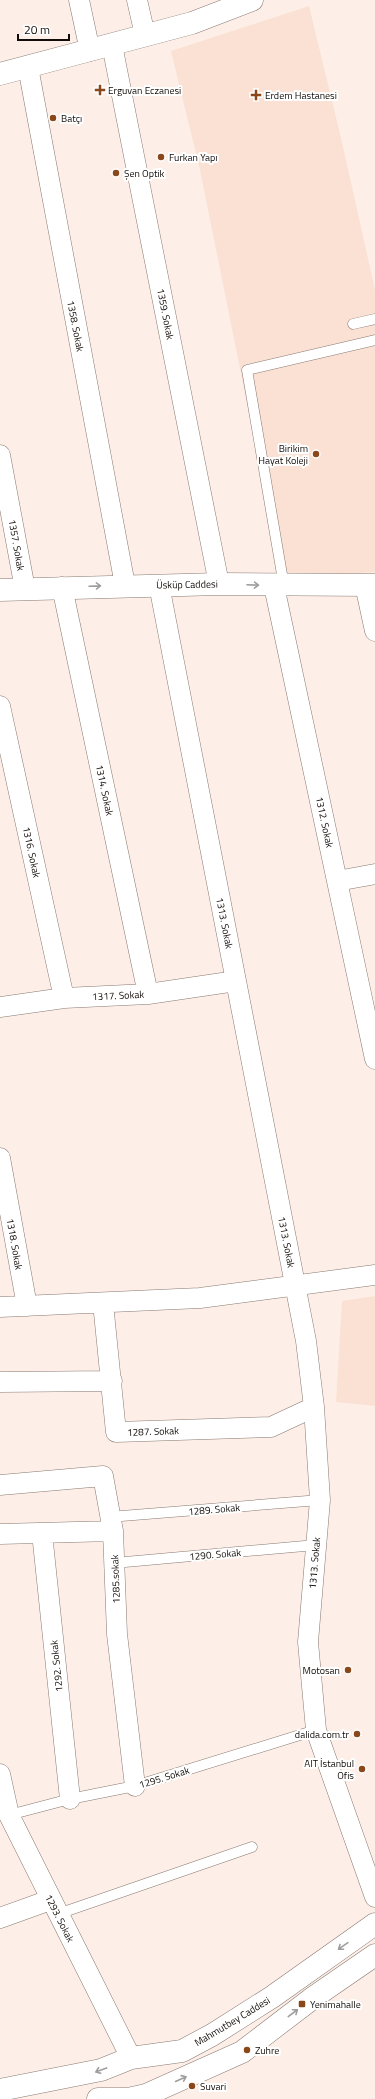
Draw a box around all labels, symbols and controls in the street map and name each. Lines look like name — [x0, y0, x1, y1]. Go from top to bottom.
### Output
scale bar — [18, 16, 69, 42]
text: 20 m — [24, 20, 50, 39]
place label: Erguvan Eczanesi — [108, 83, 181, 98]
marker: Erguvan Eczanesi — [95, 85, 105, 95]
place label: Erdem Hastanesi — [265, 88, 337, 103]
marker: Erdem Hastanesi — [250, 89, 262, 101]
place label: Batçı — [61, 111, 82, 126]
marker: Batçı — [48, 113, 58, 123]
place label: Furkan Yapı — [169, 150, 217, 165]
marker: Furkan Yapı — [156, 152, 166, 162]
place label: Şen Optik — [124, 166, 165, 181]
marker: Şen Optik — [111, 168, 121, 178]
street label: 1359. Sokak — [153, 287, 178, 341]
street label: 1358. Sokak — [63, 299, 88, 353]
place label: Birikim Hayat Koleji — [258, 441, 308, 468]
marker: Birikim Hayat Koleji — [311, 449, 321, 459]
street label: 1357. Sokak — [5, 518, 28, 572]
street label: Üsküp Caddesi — [156, 576, 218, 593]
one-way arrow — [246, 581, 259, 589]
one-way arrow — [88, 582, 101, 590]
street label: 1314. Sokak — [92, 763, 117, 817]
street label: 1312. Sokak — [312, 795, 337, 849]
street label: 1316. Sokak — [19, 825, 44, 879]
street label: 1313. Sokak — [212, 896, 237, 950]
street label: 1317. Sokak — [92, 987, 145, 1004]
street label: 1313. Sokak — [274, 1215, 299, 1269]
street label: 1318. Sokak — [3, 1217, 26, 1271]
street label: 1287. Sokak — [127, 1423, 179, 1440]
street label: 1289. Sokak — [187, 1500, 241, 1519]
street label: 1313. Sokak — [305, 1536, 324, 1590]
street label: 1290. Sokak — [188, 1545, 242, 1564]
street label: 1285.sokak — [107, 1554, 124, 1604]
street label: 1292. Sokak — [46, 1639, 67, 1693]
place label: Motosan — [303, 1663, 340, 1678]
marker: Motosan — [343, 1665, 353, 1675]
place label: dalida.com.tr — [295, 1727, 350, 1742]
marker: dalida.com.tr — [352, 1729, 362, 1739]
place label: AIT İstanbul Ofis — [304, 1756, 354, 1783]
street label: 1295. Sokak — [137, 1763, 191, 1792]
marker: AIT İstanbul Ofis — [357, 1764, 367, 1774]
street label: 1293. Sokak — [41, 1892, 78, 1945]
one-way arrow — [338, 1942, 349, 1950]
street label: Mahmutbey Caddesi — [191, 1993, 273, 2050]
place label: Yenimahalle — [310, 1997, 361, 2012]
marker: Yenimahalle — [297, 1999, 307, 2009]
one-way arrow — [287, 2009, 298, 2018]
place label: Zuhre — [255, 2043, 279, 2058]
marker: Zuhre — [242, 2045, 252, 2055]
one-way arrow — [95, 2066, 107, 2074]
one-way arrow — [175, 2075, 187, 2082]
place label: Suvari — [200, 2079, 226, 2094]
marker: Suvari — [187, 2081, 197, 2091]

